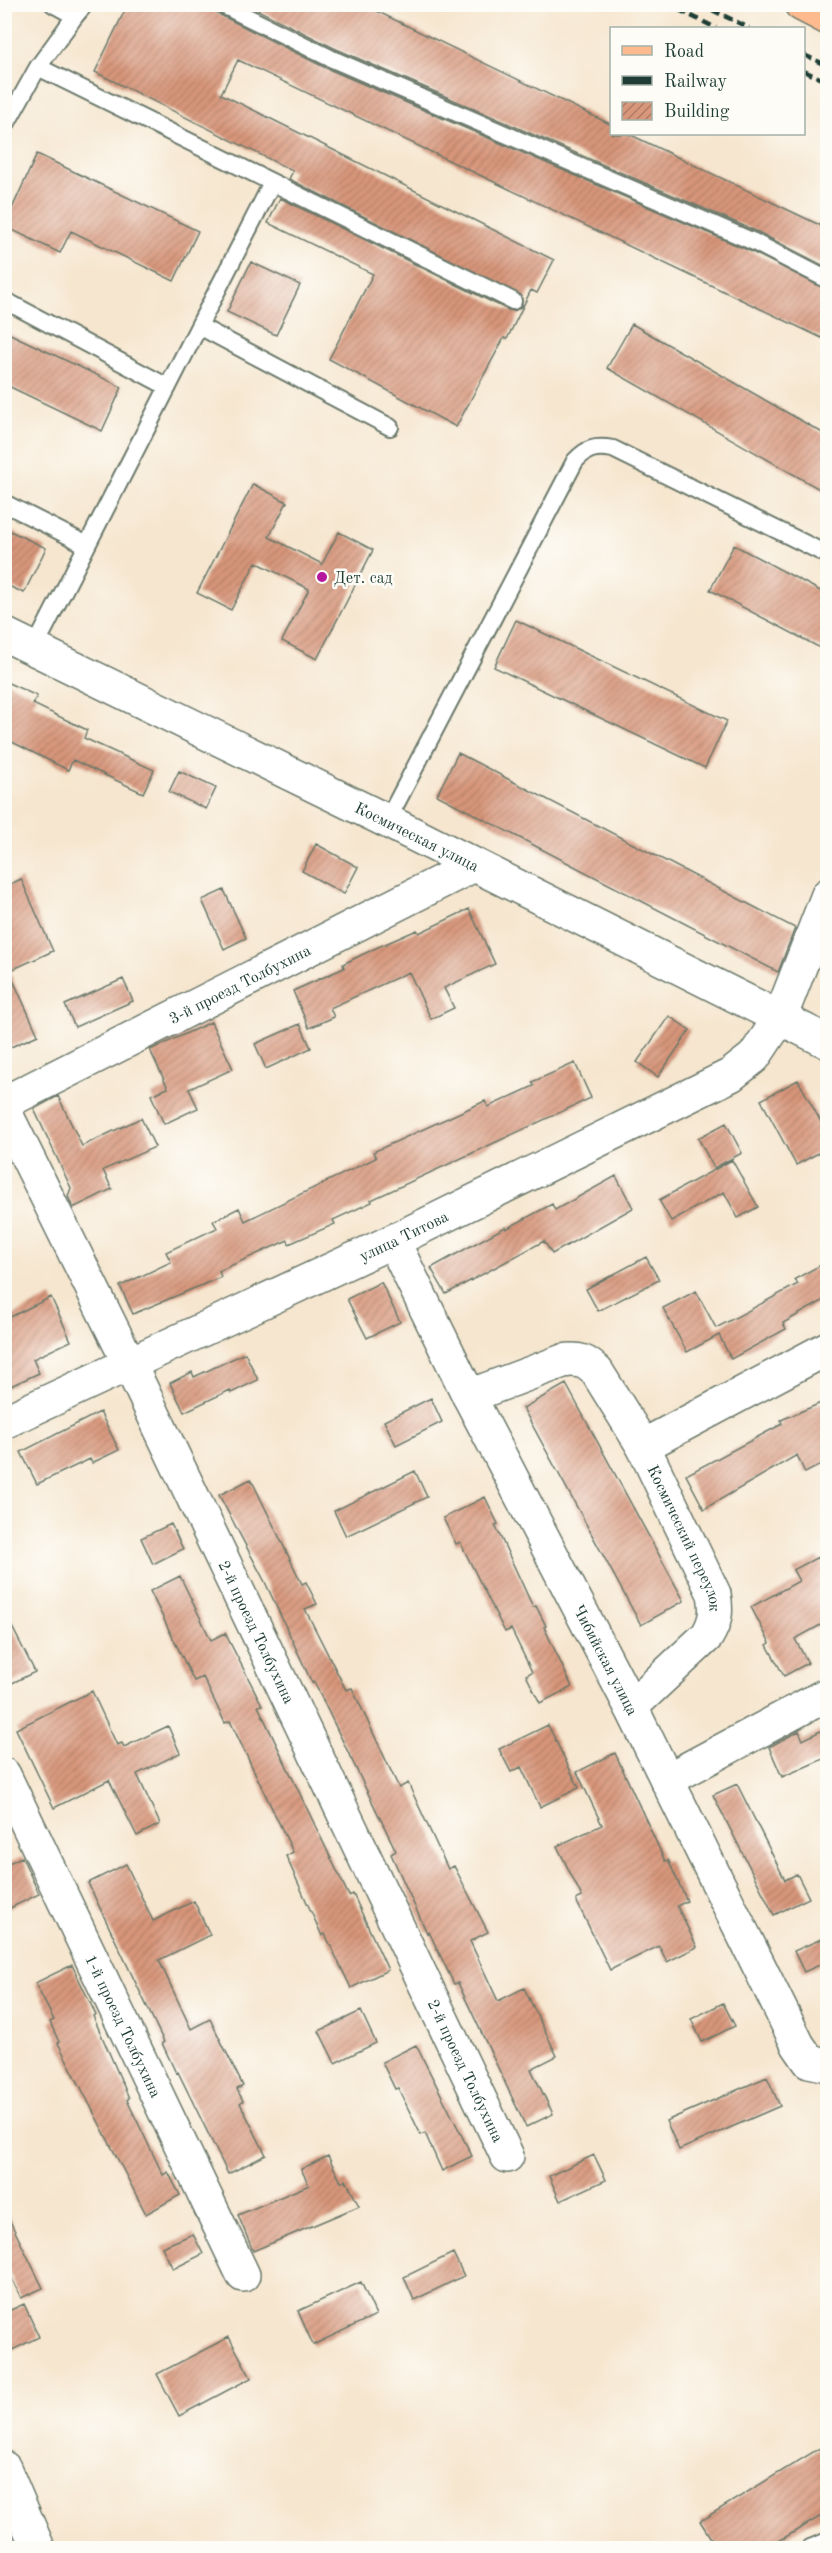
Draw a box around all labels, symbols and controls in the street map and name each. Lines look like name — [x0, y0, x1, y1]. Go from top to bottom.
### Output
legend — [610, 27, 805, 135]
text: Road — [664, 43, 704, 61]
text: Railway — [664, 73, 727, 91]
text: Building — [664, 103, 730, 121]
marker: Дет. сад — [315, 570, 329, 584]
place label: Дет. сад — [334, 571, 393, 587]
street label: Космическая улица — [352, 800, 481, 876]
street label: 3-й проезд Толбухина — [167, 943, 314, 1028]
street label: улица Титова — [358, 1209, 452, 1265]
street label: Космический переулок — [643, 1463, 722, 1612]
street label: 2-й проезд Толбухина — [214, 1559, 296, 1707]
street label: Чибийская улица — [569, 1603, 640, 1719]
street label: 1-й проезд Толбухина — [81, 1953, 163, 2101]
street label: 2-й проезд Толбухина — [424, 1997, 505, 2146]

